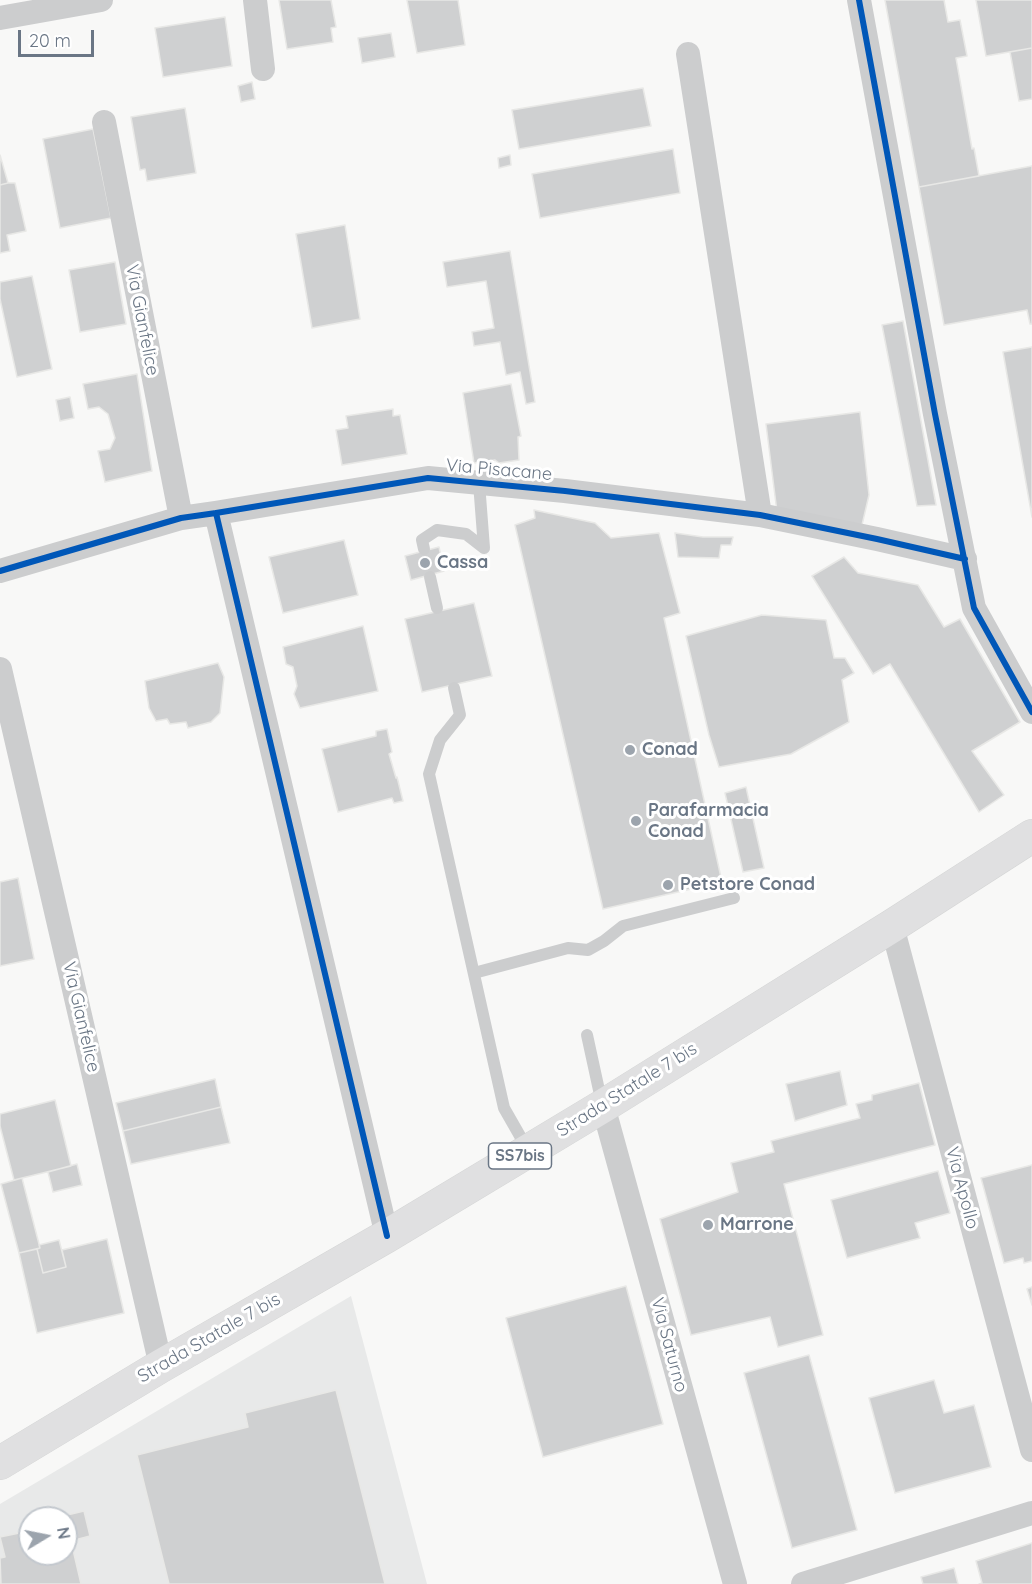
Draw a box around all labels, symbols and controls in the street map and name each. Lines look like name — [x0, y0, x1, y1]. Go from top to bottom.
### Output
scale bar — [21, 18, 98, 56]
text: 20 m — [29, 29, 71, 52]
street label: Via Gianfelice — [121, 263, 163, 377]
street label: Via Pisacane — [445, 455, 553, 485]
place label: Cassa — [437, 552, 488, 574]
marker: Cassa — [418, 556, 432, 570]
place label: Conad — [642, 739, 698, 761]
marker: Conad — [623, 743, 637, 757]
place label: Parafarmacia Conad — [648, 800, 769, 842]
marker: Parafarmacia Conad — [629, 814, 643, 828]
place label: Petstore Conad — [680, 874, 815, 896]
marker: Petstore Conad — [661, 878, 675, 892]
street label: Via Gianfelice — [58, 960, 104, 1074]
street label: Strada Statale 7 bis — [553, 1038, 701, 1142]
road number: SS7bis — [488, 1143, 552, 1169]
street label: Via Apollo — [941, 1145, 983, 1231]
place label: Marrone — [720, 1214, 794, 1236]
marker: Marrone — [701, 1218, 715, 1232]
street label: Strada Statale 7 bis — [134, 1288, 284, 1388]
street label: Via Saturno — [646, 1295, 692, 1395]
north arrow — [18, 1506, 78, 1566]
text: N — [53, 1526, 75, 1541]

